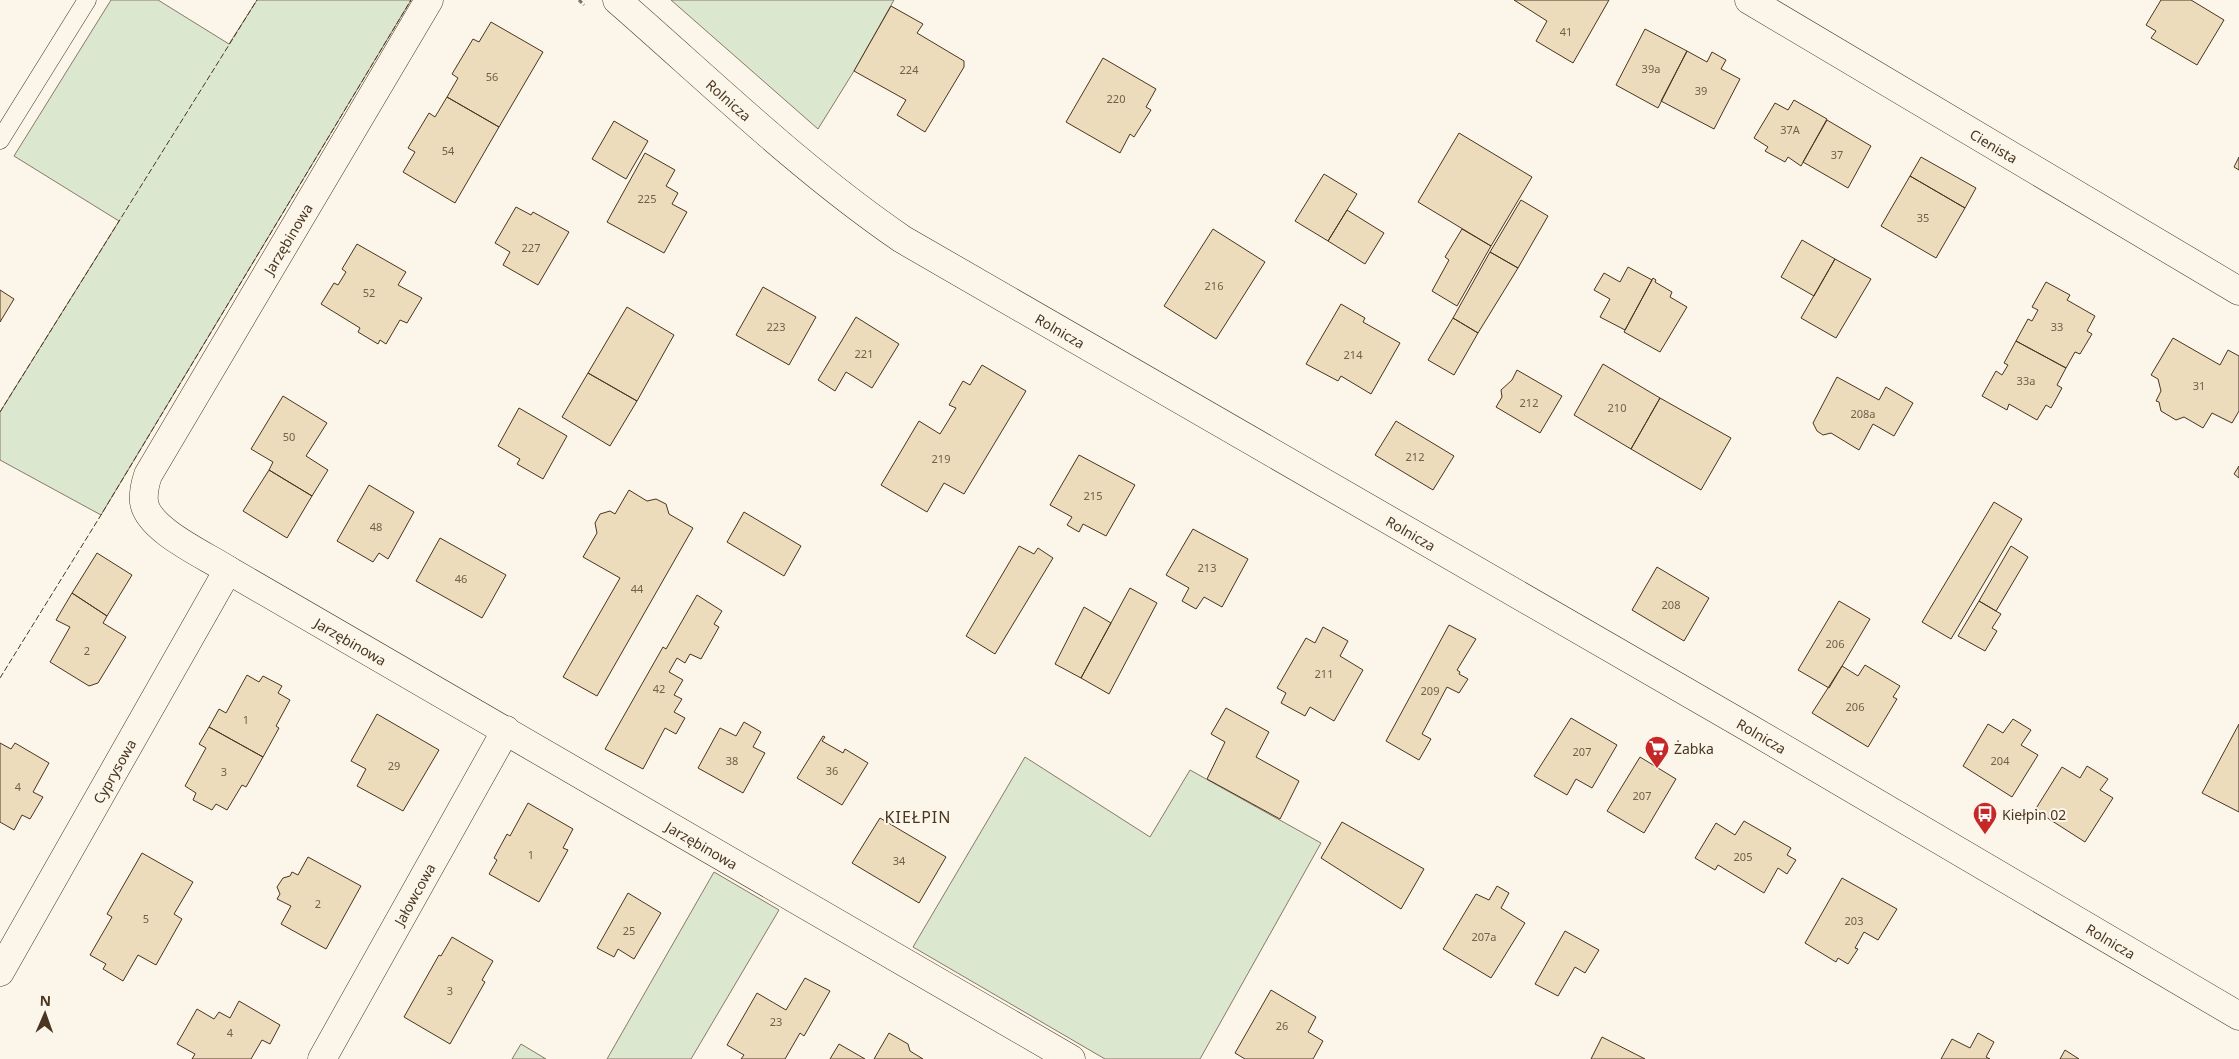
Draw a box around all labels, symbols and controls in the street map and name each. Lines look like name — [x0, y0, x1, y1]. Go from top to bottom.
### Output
house number: 41 — [1560, 24, 1572, 39]
house number: 39a — [1642, 61, 1660, 76]
house number: 224 — [900, 62, 919, 77]
house number: 56 — [486, 69, 498, 84]
street label: Rolnicza — [702, 75, 756, 125]
house number: 39 — [1695, 83, 1707, 98]
house number: 220 — [1107, 91, 1125, 106]
house number: 37A — [1780, 122, 1801, 137]
street label: Cienista — [1967, 124, 2021, 167]
house number: 54 — [442, 143, 455, 158]
house number: 37 — [1831, 147, 1843, 162]
house number: 225 — [638, 191, 656, 206]
street label: Jarzębinowa — [258, 200, 317, 280]
house number: 35 — [1917, 210, 1929, 225]
house number: 227 — [522, 240, 540, 255]
house number: 216 — [1205, 278, 1223, 293]
house number: 52 — [363, 285, 375, 300]
street label: Rolnicza — [1032, 309, 1089, 352]
house number: 223 — [767, 319, 785, 334]
house number: 33 — [2051, 319, 2063, 334]
house number: 221 — [855, 346, 873, 361]
house number: 214 — [1344, 347, 1363, 362]
house number: 33a — [2017, 373, 2035, 388]
house number: 31 — [2193, 378, 2205, 393]
house number: 212 — [1520, 395, 1538, 410]
house number: 210 — [1608, 400, 1626, 415]
house number: 208a — [1850, 406, 1876, 421]
house number: 50 — [283, 429, 295, 444]
house number: 212 — [1406, 449, 1424, 464]
house number: 219 — [932, 451, 950, 466]
house number: 215 — [1084, 488, 1102, 503]
street label: Rolnicza — [1383, 511, 1439, 555]
house number: 48 — [370, 519, 382, 534]
house number: 213 — [1198, 560, 1216, 575]
house number: 46 — [455, 571, 467, 586]
house number: 44 — [631, 581, 644, 596]
house number: 208 — [1662, 597, 1680, 612]
street label: Jarzębinowa — [310, 612, 390, 669]
house number: 206 — [1826, 636, 1844, 651]
house number: 2 — [84, 643, 90, 658]
house number: 211 — [1315, 666, 1333, 681]
house number: 42 — [653, 681, 665, 696]
house number: 209 — [1421, 683, 1439, 698]
house number: 206 — [1846, 699, 1864, 714]
house number: 1 — [243, 712, 249, 727]
street label: Rolnicza — [1734, 714, 1790, 757]
street label: Cyprysowa — [88, 735, 140, 807]
supermarket icon: Żabka — [1644, 735, 1670, 769]
place label: Żabka — [1674, 739, 1714, 758]
house number: 207 — [1573, 744, 1591, 759]
house number: 38 — [726, 753, 738, 768]
house number: 204 — [1991, 753, 2010, 768]
house number: 29 — [388, 758, 400, 773]
house number: 36 — [826, 763, 838, 778]
house number: 3 — [221, 764, 227, 779]
house number: 4 — [15, 779, 22, 794]
house number: 207 — [1633, 788, 1651, 803]
bus stop icon: Kiełpin 02 — [1972, 801, 1998, 835]
place label: Kiełpin 02 — [2002, 805, 2066, 824]
district label: KIEŁPIN — [885, 806, 951, 828]
street label: Jarzębinowa — [661, 816, 741, 873]
house number: 1 — [528, 847, 534, 862]
house number: 205 — [1734, 849, 1752, 864]
house number: 34 — [893, 853, 906, 868]
street label: Jałowcowa — [388, 860, 439, 930]
house number: 2 — [315, 896, 321, 911]
house number: 5 — [143, 911, 149, 926]
house number: 203 — [1845, 913, 1863, 928]
street label: Rolnicza — [2083, 919, 2139, 963]
house number: 25 — [623, 923, 635, 938]
house number: 207a — [1471, 929, 1497, 944]
house number: 3 — [447, 983, 453, 998]
north arrow — [20, 989, 70, 1039]
text: N — [39, 991, 51, 1010]
house number: 23 — [770, 1014, 782, 1029]
house number: 26 — [1276, 1018, 1288, 1033]
house number: 4 — [227, 1025, 234, 1040]

